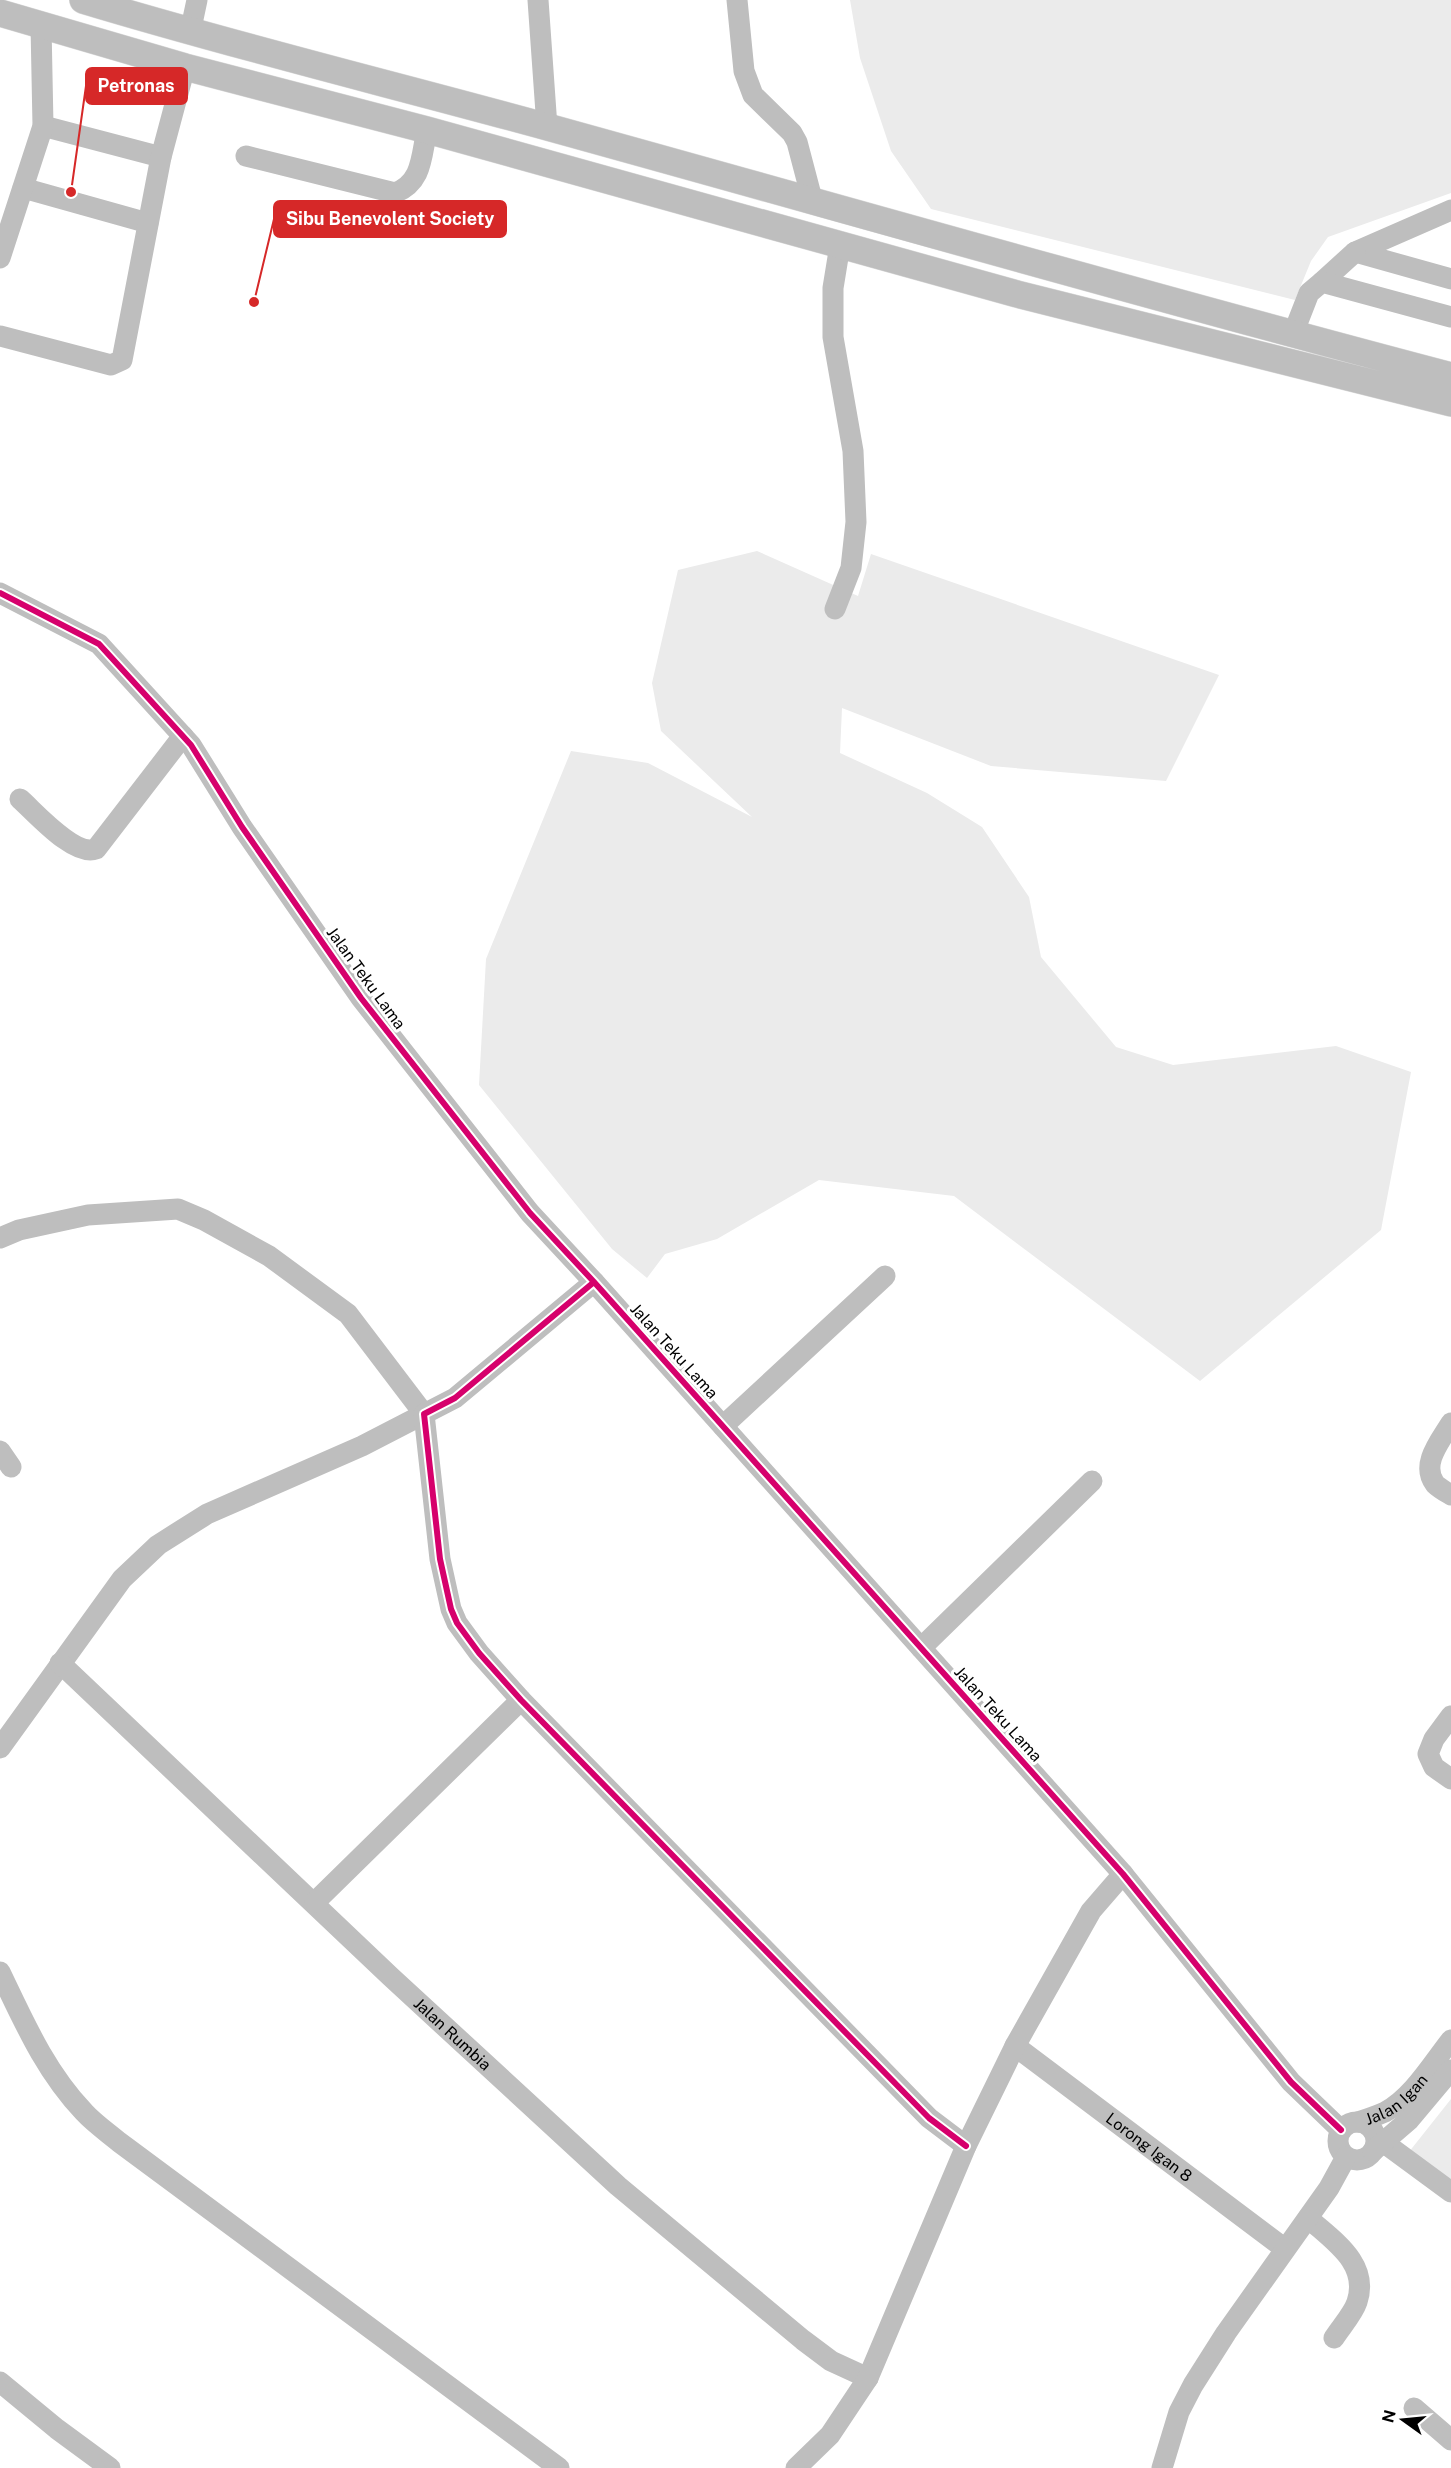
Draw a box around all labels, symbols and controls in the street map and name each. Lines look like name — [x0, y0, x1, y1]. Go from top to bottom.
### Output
callout: Petronas — [86, 68, 187, 104]
text: Petronas — [98, 75, 174, 96]
callout: Sibu Benevolent Society — [274, 201, 506, 237]
text: Sibu Benevolent Society — [286, 208, 494, 229]
street label: Jalan Teku Lama — [323, 923, 409, 1033]
street label: Jalan Teku Lama — [626, 1299, 722, 1403]
street label: Jalan Teku Lama — [950, 1662, 1046, 1766]
street label: Jalan Rumbia — [410, 1993, 495, 2074]
street label: Jalan Igan — [1362, 2070, 1431, 2128]
street label: Lorong Igan 8 — [1102, 2108, 1196, 2185]
north arrow — [1373, 2390, 1433, 2450]
text: N — [1378, 2408, 1400, 2425]

